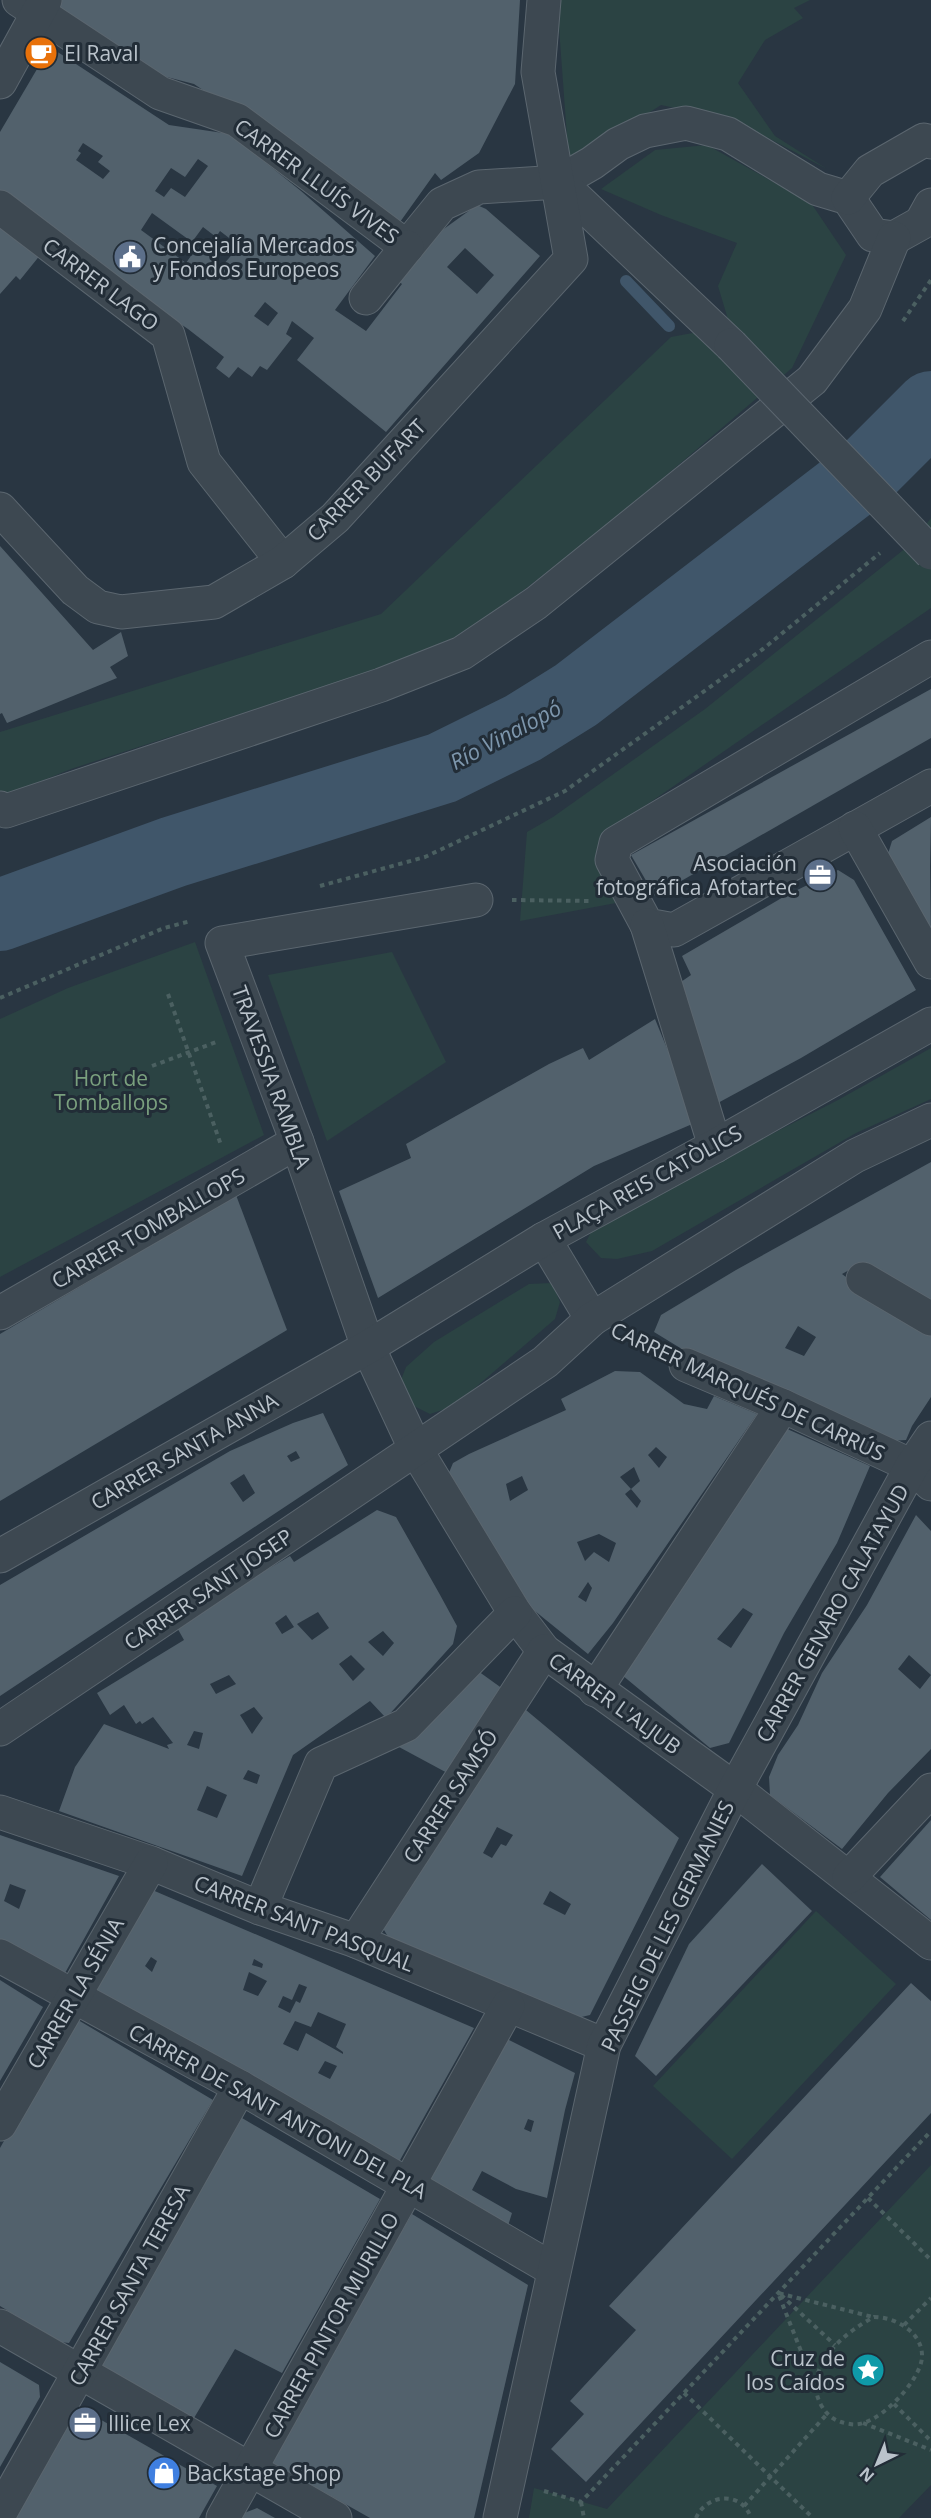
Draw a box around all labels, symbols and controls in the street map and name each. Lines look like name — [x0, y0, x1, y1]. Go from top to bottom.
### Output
cafe icon: El Raval — [23, 35, 59, 71]
place label: El Raval — [64, 39, 139, 67]
street label: CARRER LLUÍS VIVES — [229, 112, 405, 250]
street label: CARRER LAGO — [37, 231, 165, 337]
place label: Concejalía Mercados y Fondos Europeos — [153, 231, 355, 283]
public building icon: Concejalía Mercados y Fondos Europeos — [112, 239, 148, 275]
street label: CARRER BUFART — [300, 412, 432, 547]
water label: Río Vinalopó — [444, 692, 566, 776]
place label: Asociación fotográfica Afotartec — [596, 849, 797, 901]
office icon: Asociación fotográfica Afotartec — [802, 857, 838, 893]
street label: TRAVESSIA RAMBLA — [226, 982, 318, 1173]
park label: Hort de Tomballops — [54, 1064, 168, 1116]
street label: PLAÇA REIS CATÒLICS — [547, 1118, 747, 1246]
street label: CARRER TOMBALLOPS — [46, 1161, 250, 1295]
street label: CARRER MARQUÉS DE CARRÚS — [606, 1315, 890, 1467]
street label: CARRER SANTA ANNA — [85, 1386, 283, 1516]
street label: CARRER GENARO CALATAYUD — [749, 1479, 915, 1747]
street label: CARRER SANT JOSEP — [118, 1522, 298, 1656]
street label: CARRER L'ALJUB — [543, 1646, 687, 1760]
street label: CARRER SAMSÓ — [396, 1724, 504, 1868]
street label: PASSEIG DE LES GERMANIES — [594, 1796, 740, 2056]
street label: CARRER SANT PASQUAL — [190, 1868, 418, 1978]
street label: CARRER LA SÉNIA — [20, 1912, 130, 2074]
street label: CARRER DE SANT ANTONI DEL PLA — [124, 2017, 433, 2205]
street label: CARRER SANTA TERESA — [62, 2179, 196, 2391]
street label: CARRER PINTOR MURILLO — [257, 2207, 405, 2443]
place label: Cruz de los Caídos — [746, 2344, 845, 2396]
place icon: Cruz de los Caídos — [850, 2352, 886, 2388]
office icon: Illice Lex — [67, 2405, 103, 2441]
place label: Illice Lex — [108, 2409, 191, 2437]
north arrow — [847, 2434, 907, 2494]
shop icon: Backstage Shop — [146, 2455, 182, 2491]
place label: Backstage Shop — [187, 2459, 341, 2487]
text: N — [855, 2462, 879, 2487]

